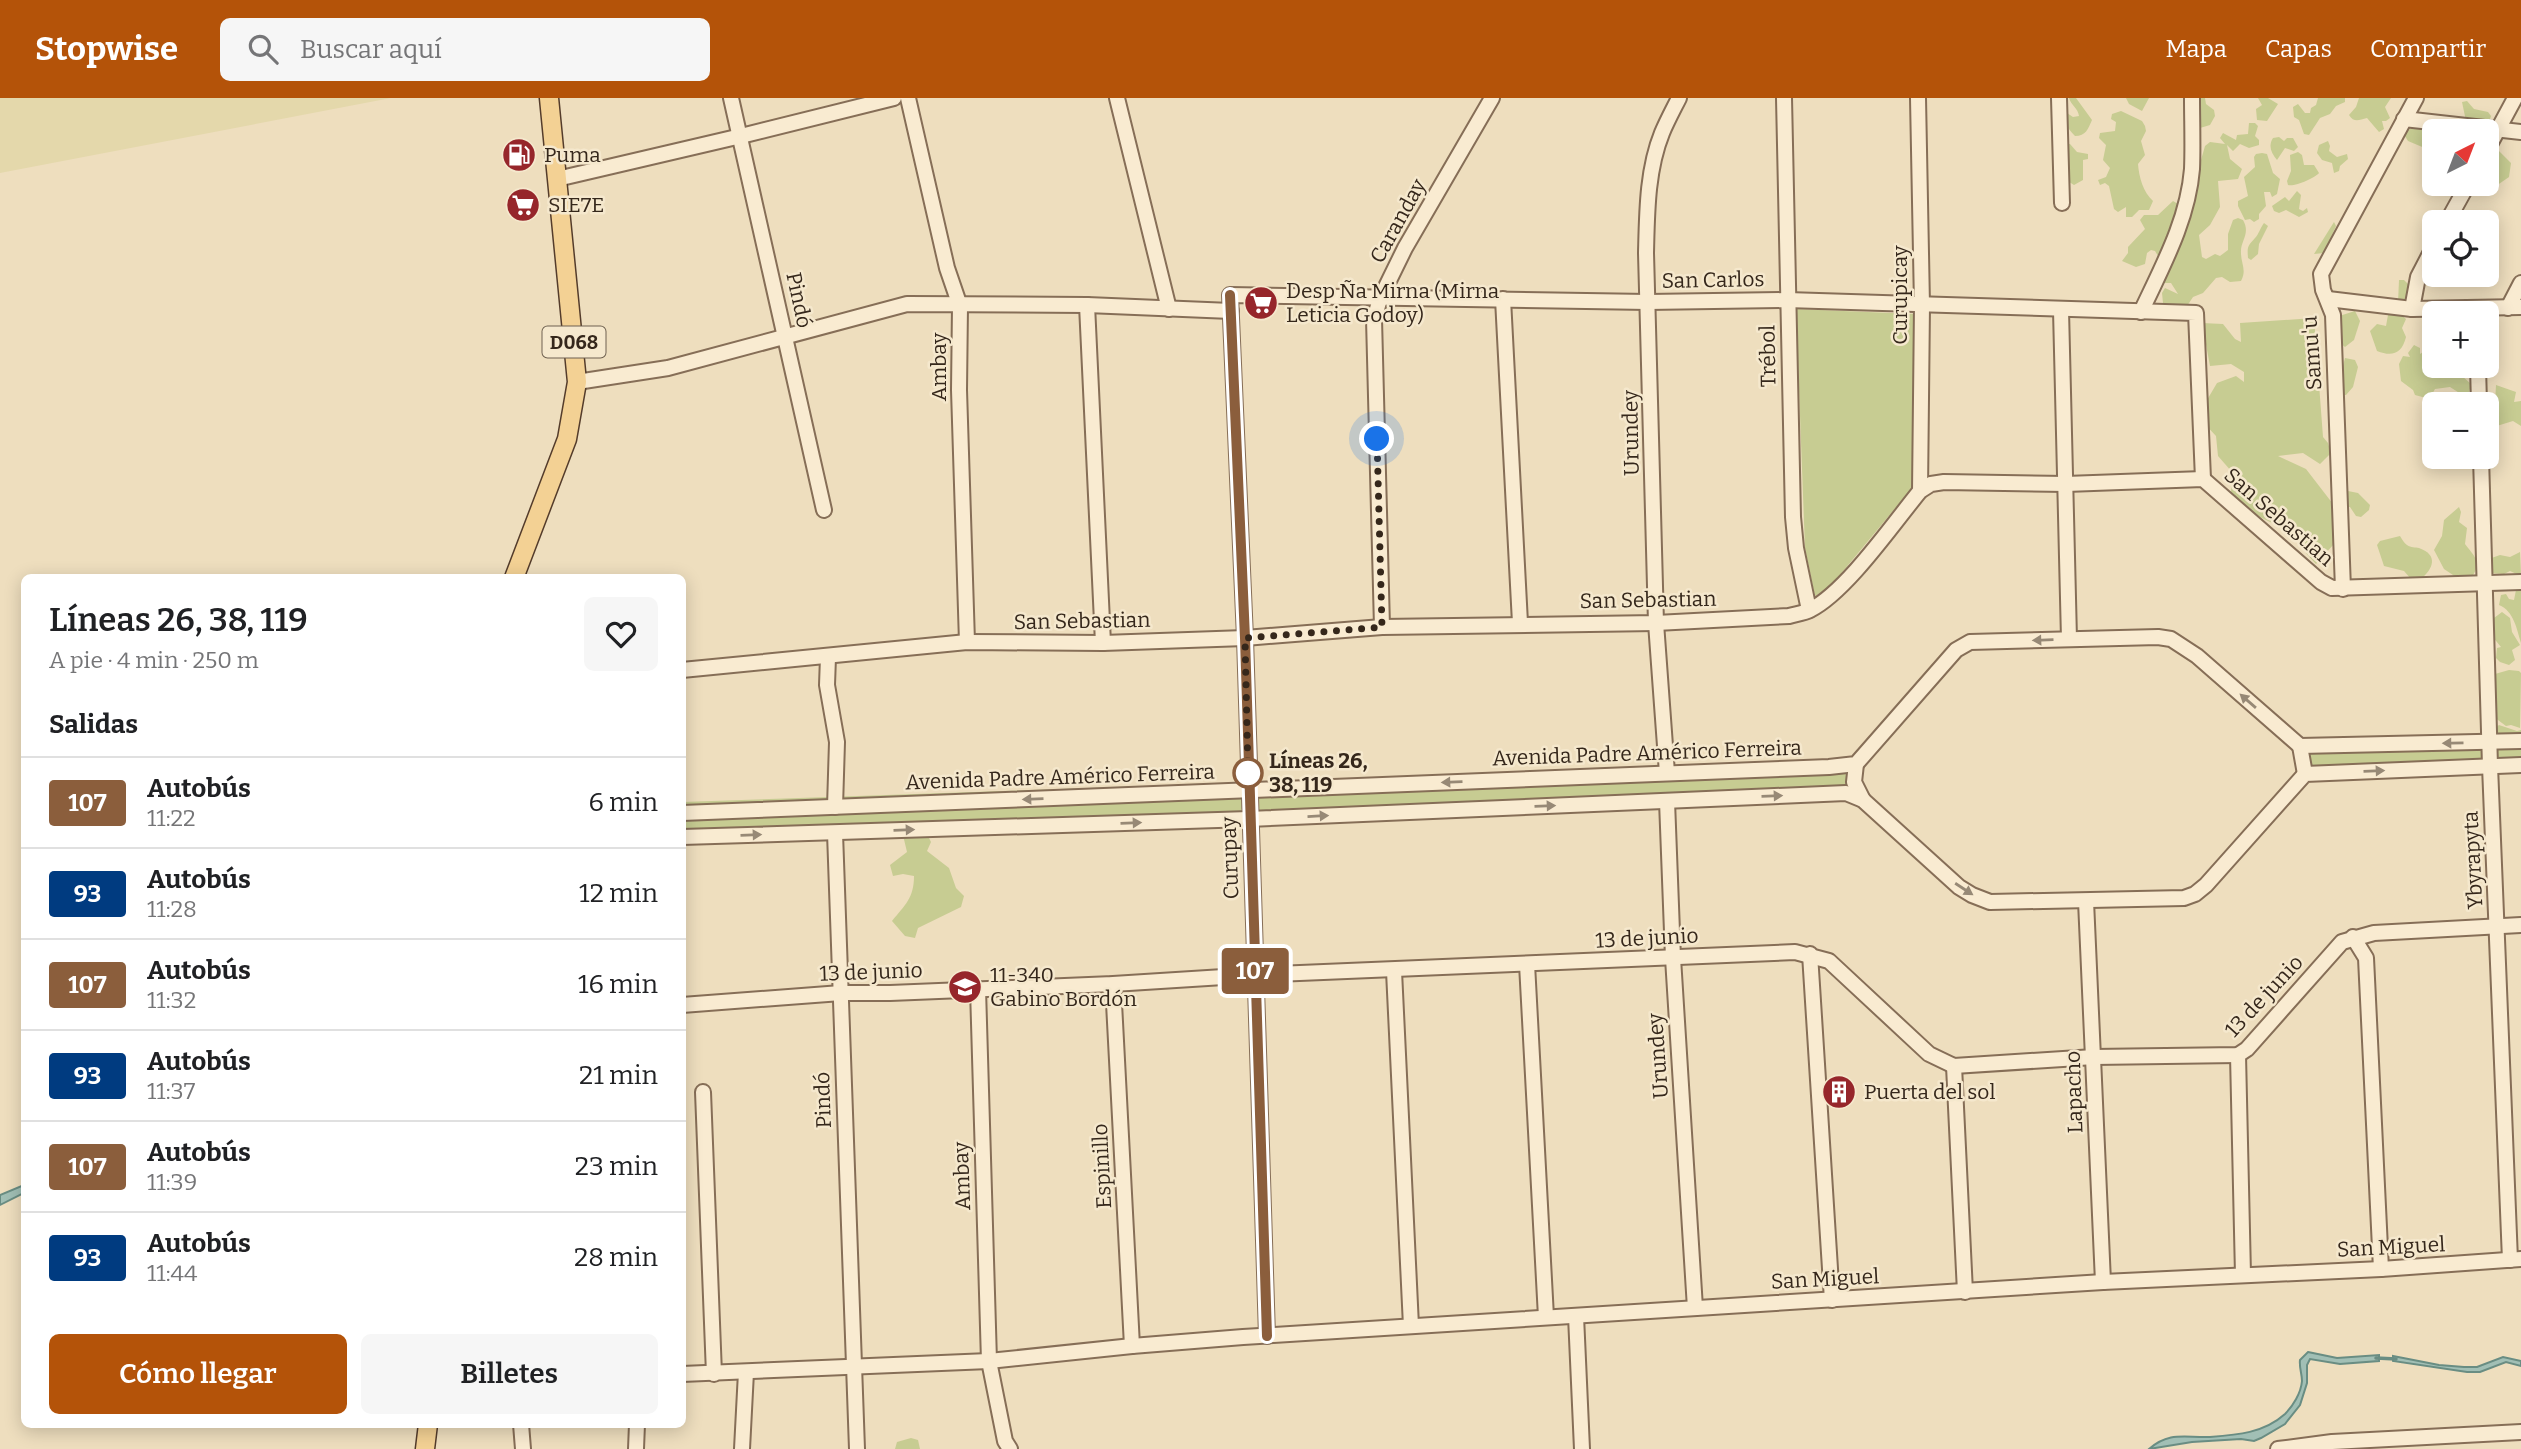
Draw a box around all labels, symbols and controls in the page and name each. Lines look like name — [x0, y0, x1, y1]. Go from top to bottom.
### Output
search box — [220, 18, 710, 81]
text: Stopwise — [35, 29, 178, 69]
icon: search — [244, 30, 282, 68]
text: Buscar aquí — [300, 34, 442, 65]
text: Mapa — [2165, 35, 2227, 63]
text: Capas — [2265, 35, 2332, 63]
text: Compartir — [2370, 35, 2486, 63]
north arrow — [2422, 119, 2499, 196]
map controls — [2422, 119, 2499, 469]
fuel station icon: Puma — [500, 136, 538, 174]
place label: Puma — [544, 142, 601, 168]
street label: Caranday — [1364, 174, 1432, 268]
supermarket icon: SIE7E — [504, 186, 542, 224]
place label: SIE7E — [548, 192, 604, 218]
button: locate — [2422, 210, 2499, 287]
street label: Curupicay — [1887, 244, 1913, 345]
street label: San Carlos — [1661, 266, 1765, 294]
street label: Pindó — [780, 270, 818, 330]
place label: Desp Ña Mirna (Mirna Leticia Godoy) — [1286, 278, 1500, 328]
supermarket icon: Desp Ña Mirna (Mirna Leticia Godoy) — [1242, 284, 1280, 322]
button: + — [2422, 301, 2499, 378]
street label: Samu'u — [2296, 315, 2328, 391]
street label: Trébol — [1754, 325, 1782, 387]
road number: D068 — [542, 326, 606, 358]
street label: Ambay — [926, 332, 952, 401]
street label: Urundey — [1617, 389, 1645, 476]
button: − — [2422, 392, 2499, 469]
your location — [1359, 421, 1394, 456]
street label: San Sebastian — [2219, 462, 2339, 572]
street label: San Sebastian — [1579, 586, 1717, 614]
button: heart — [584, 597, 658, 671]
text: Líneas 26, 38, 119 — [49, 600, 308, 640]
street label: San Sebastian — [1013, 607, 1151, 635]
one-way arrow — [2032, 635, 2054, 646]
text: A pie · 4 min · 250 m — [49, 646, 259, 674]
one-way arrow — [2240, 694, 2257, 710]
text: Salidas — [49, 709, 138, 740]
street label: Avenida Padre Américo Ferreira — [1492, 735, 1803, 771]
one-way arrow — [2442, 737, 2464, 749]
place label: Líneas 26, 38, 119 — [1269, 748, 1368, 798]
marker: Líneas 26, 38, 119 — [1233, 758, 1263, 788]
street label: Avenida Padre Américo Ferreira — [905, 759, 1216, 795]
one-way arrow — [2363, 766, 2385, 777]
text: Autobús — [147, 773, 251, 804]
one-way arrow — [1440, 776, 1462, 787]
text: 6 min — [589, 787, 658, 818]
text: 107 — [68, 789, 107, 817]
one-way arrow — [1761, 791, 1783, 802]
one-way arrow — [1022, 794, 1044, 805]
one-way arrow — [1534, 800, 1556, 811]
text: 11:22 — [147, 804, 196, 832]
one-way arrow — [1307, 810, 1329, 821]
street label: Ybyrapyta — [2457, 810, 2489, 910]
street label: Curupay — [1216, 815, 1244, 900]
one-way arrow — [1120, 817, 1142, 828]
one-way arrow — [893, 825, 915, 836]
one-way arrow — [740, 830, 762, 841]
text: Autobús — [147, 864, 251, 895]
text: 12 min — [579, 878, 658, 909]
text: 93 — [74, 880, 101, 908]
one-way arrow — [1954, 883, 1974, 896]
text: 11:28 — [147, 895, 197, 923]
street label: 13 de junio — [1595, 922, 1699, 954]
line badge: 107 — [1215, 948, 1295, 994]
street label: 13 de junio — [2219, 949, 2309, 1043]
text: Autobús — [147, 955, 251, 986]
street label: 13 de junio — [819, 957, 923, 987]
text: 107 — [1236, 957, 1274, 985]
place label: 11-340 Gabino Bordón — [990, 962, 1137, 1012]
school or university icon: 11-340 Gabino Bordón — [946, 968, 984, 1006]
text: 16 min — [578, 969, 658, 1000]
text: 107 — [68, 971, 107, 999]
text: 11:32 — [147, 986, 196, 1014]
street label: Urundey — [1642, 1011, 1674, 1100]
text: Autobús — [147, 1046, 251, 1077]
street label: Lapacho — [2060, 1050, 2088, 1134]
text: 21 min — [579, 1060, 658, 1091]
text: 93 — [74, 1062, 101, 1090]
street label: Pindó — [809, 1071, 837, 1129]
building icon: Puerta del sol — [1820, 1073, 1858, 1111]
text: 11:37 — [147, 1077, 195, 1105]
place label: Puerta del sol — [1864, 1079, 1995, 1105]
street label: Espinillo — [1087, 1123, 1117, 1209]
text: Autobús — [147, 1137, 251, 1168]
street label: Ambay — [948, 1140, 976, 1211]
text: 23 min — [575, 1151, 658, 1182]
text: 107 — [68, 1153, 107, 1181]
text: 11:39 — [147, 1168, 197, 1196]
text: Autobús — [147, 1228, 251, 1259]
street label: San Miguel — [2336, 1231, 2446, 1263]
text: 28 min — [574, 1242, 658, 1273]
text: 93 — [74, 1244, 101, 1272]
text: 11:44 — [147, 1259, 198, 1287]
street label: San Miguel — [1770, 1263, 1880, 1295]
button: Cómo llegar — [49, 1334, 347, 1414]
button: Billetes — [361, 1334, 658, 1414]

